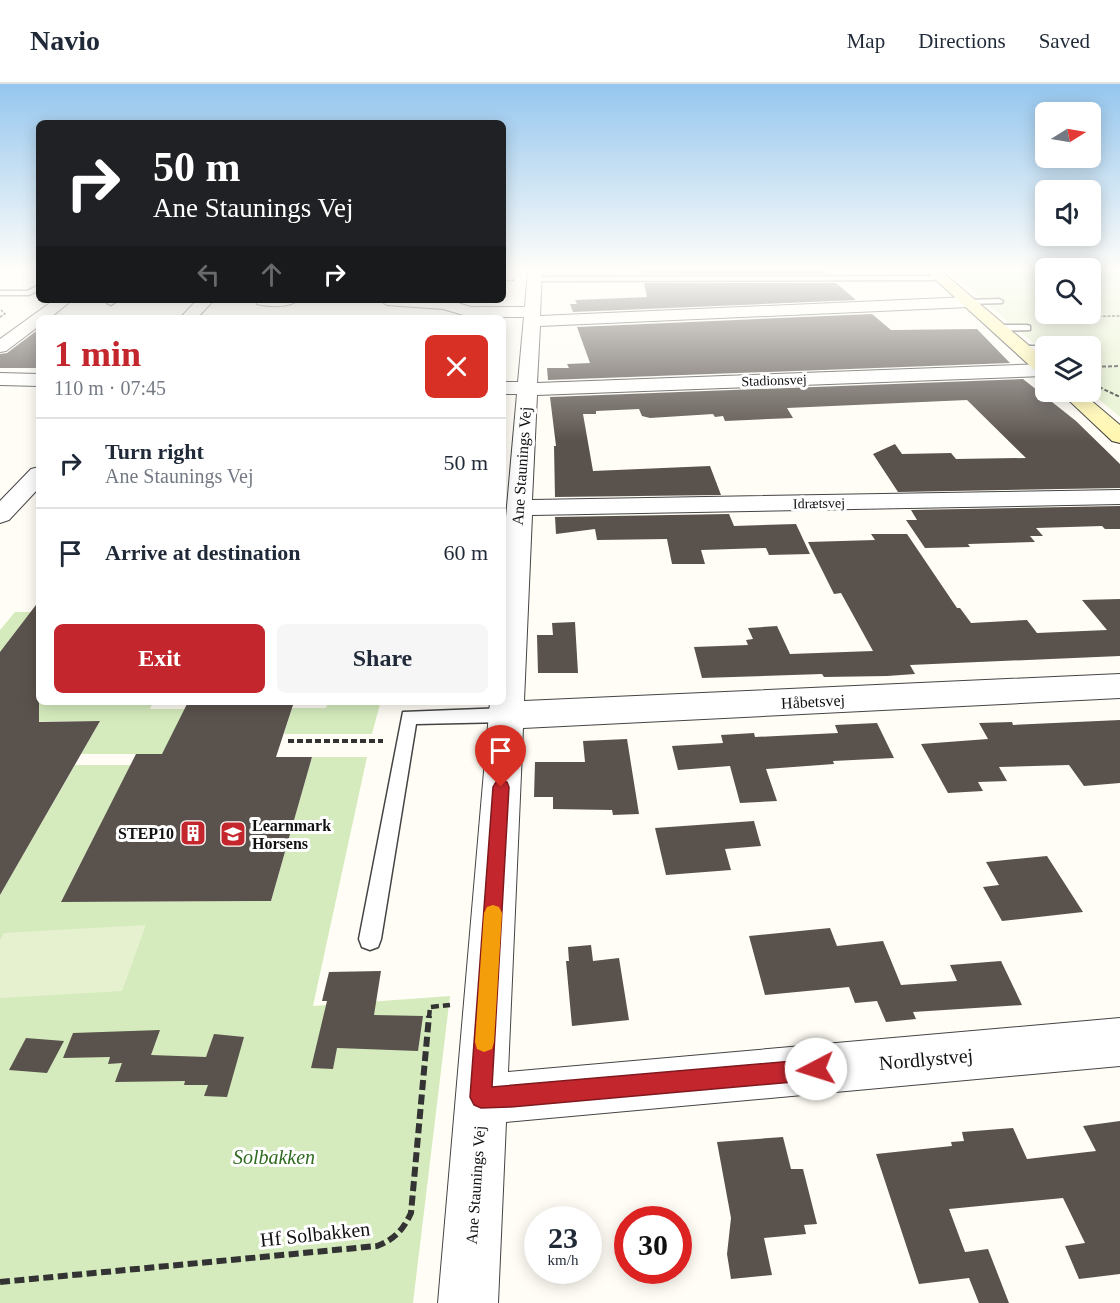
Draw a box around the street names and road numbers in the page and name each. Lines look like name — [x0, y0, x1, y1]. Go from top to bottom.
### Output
street label: Stadionsvej — [741, 372, 807, 389]
street label: Ane Staunings Vej — [509, 406, 535, 526]
street label: Idrætsvej — [793, 496, 845, 511]
street label: Håbetsvej — [781, 691, 845, 713]
street label: Nordlystvej — [878, 1044, 974, 1075]
street label: Ane Staunings Vej — [463, 1125, 489, 1245]
street label: Hf Solbakken — [259, 1217, 371, 1251]

